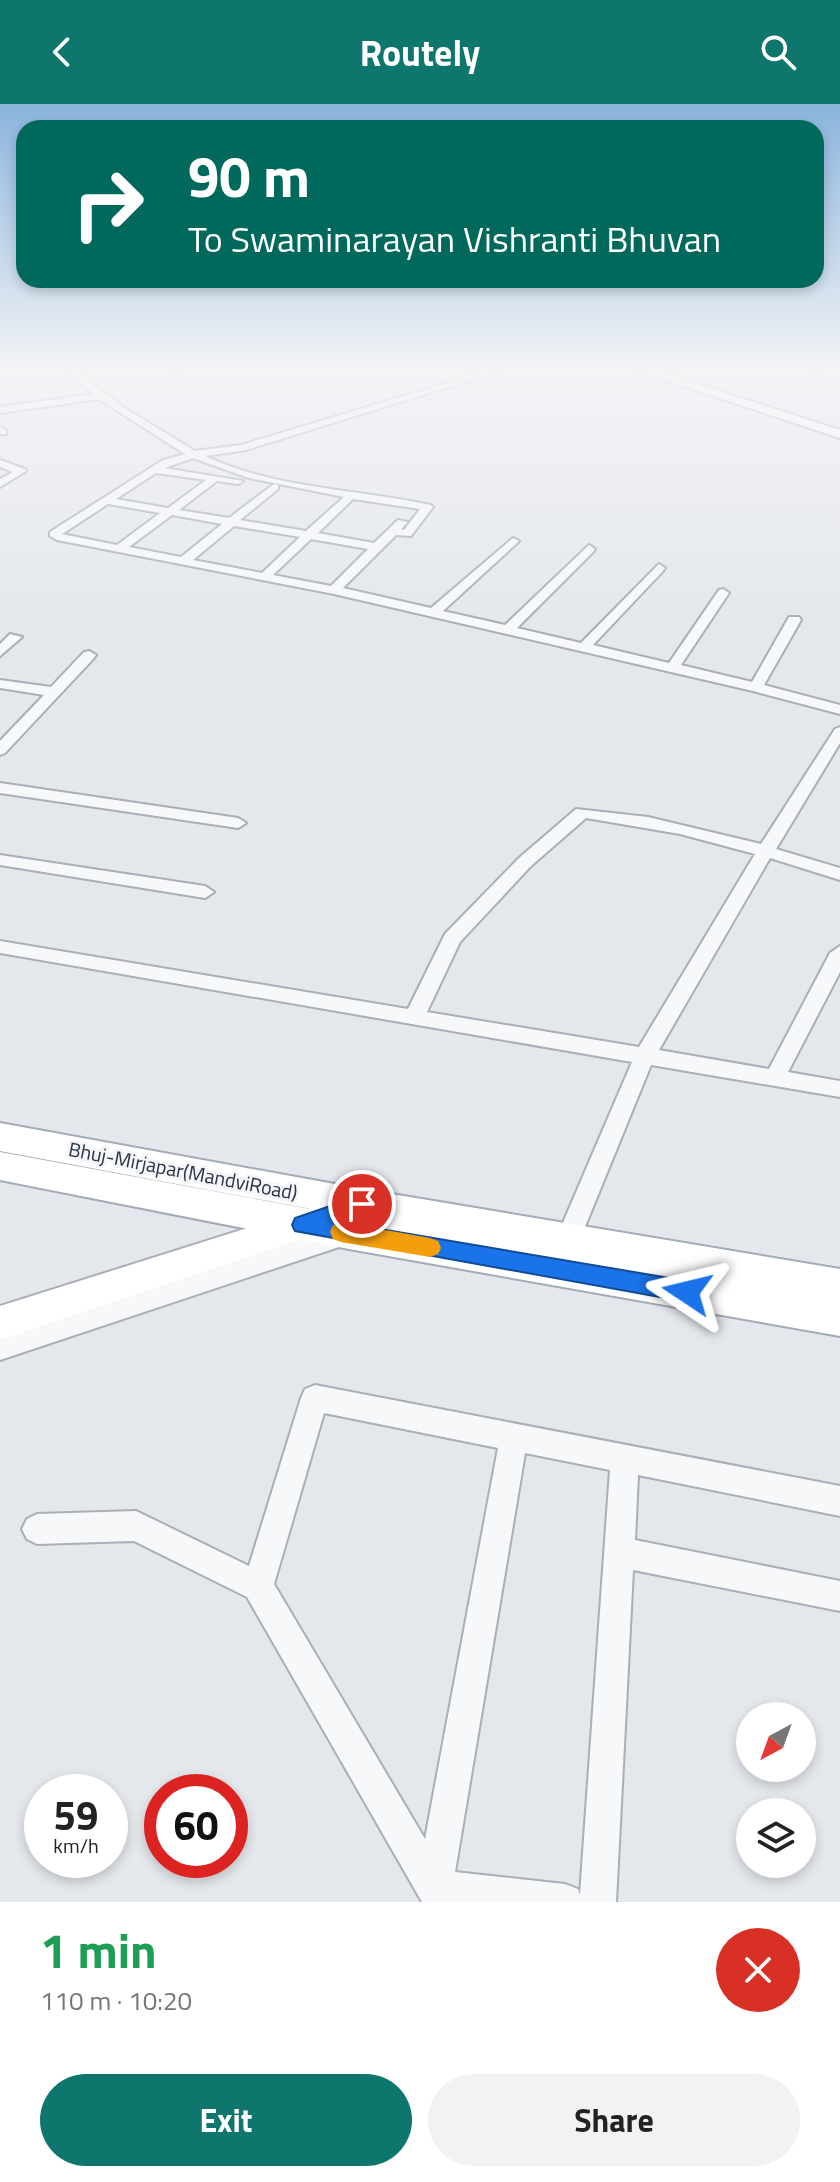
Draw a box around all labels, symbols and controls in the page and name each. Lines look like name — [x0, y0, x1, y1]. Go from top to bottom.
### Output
text: Routely — [360, 25, 480, 80]
icon: back — [40, 30, 84, 74]
icon: search — [756, 30, 800, 74]
text: 90 m — [188, 134, 310, 219]
icon: right — [56, 152, 160, 256]
text: To Swaminarayan Vishranti Bhuvan — [188, 211, 721, 266]
street label: Bhuj-Mirjapar(MandviRoad) — [66, 1133, 300, 1208]
pin — [328, 1170, 396, 1238]
icon: arrive — [340, 1182, 384, 1226]
position arrow — [645, 1250, 729, 1334]
north arrow — [736, 1702, 816, 1782]
map controls — [736, 1702, 816, 1878]
speed limit sign: 60 — [144, 1774, 248, 1878]
text: 59 — [54, 1785, 98, 1846]
button: layers — [736, 1798, 816, 1878]
text: km/h — [53, 1830, 99, 1861]
text: 1 min — [40, 1914, 157, 1987]
button: close — [716, 1928, 800, 2012]
text: 110 m · 10:20 — [40, 1981, 192, 2020]
button: Exit — [40, 2074, 412, 2166]
button: Share — [428, 2074, 800, 2166]

